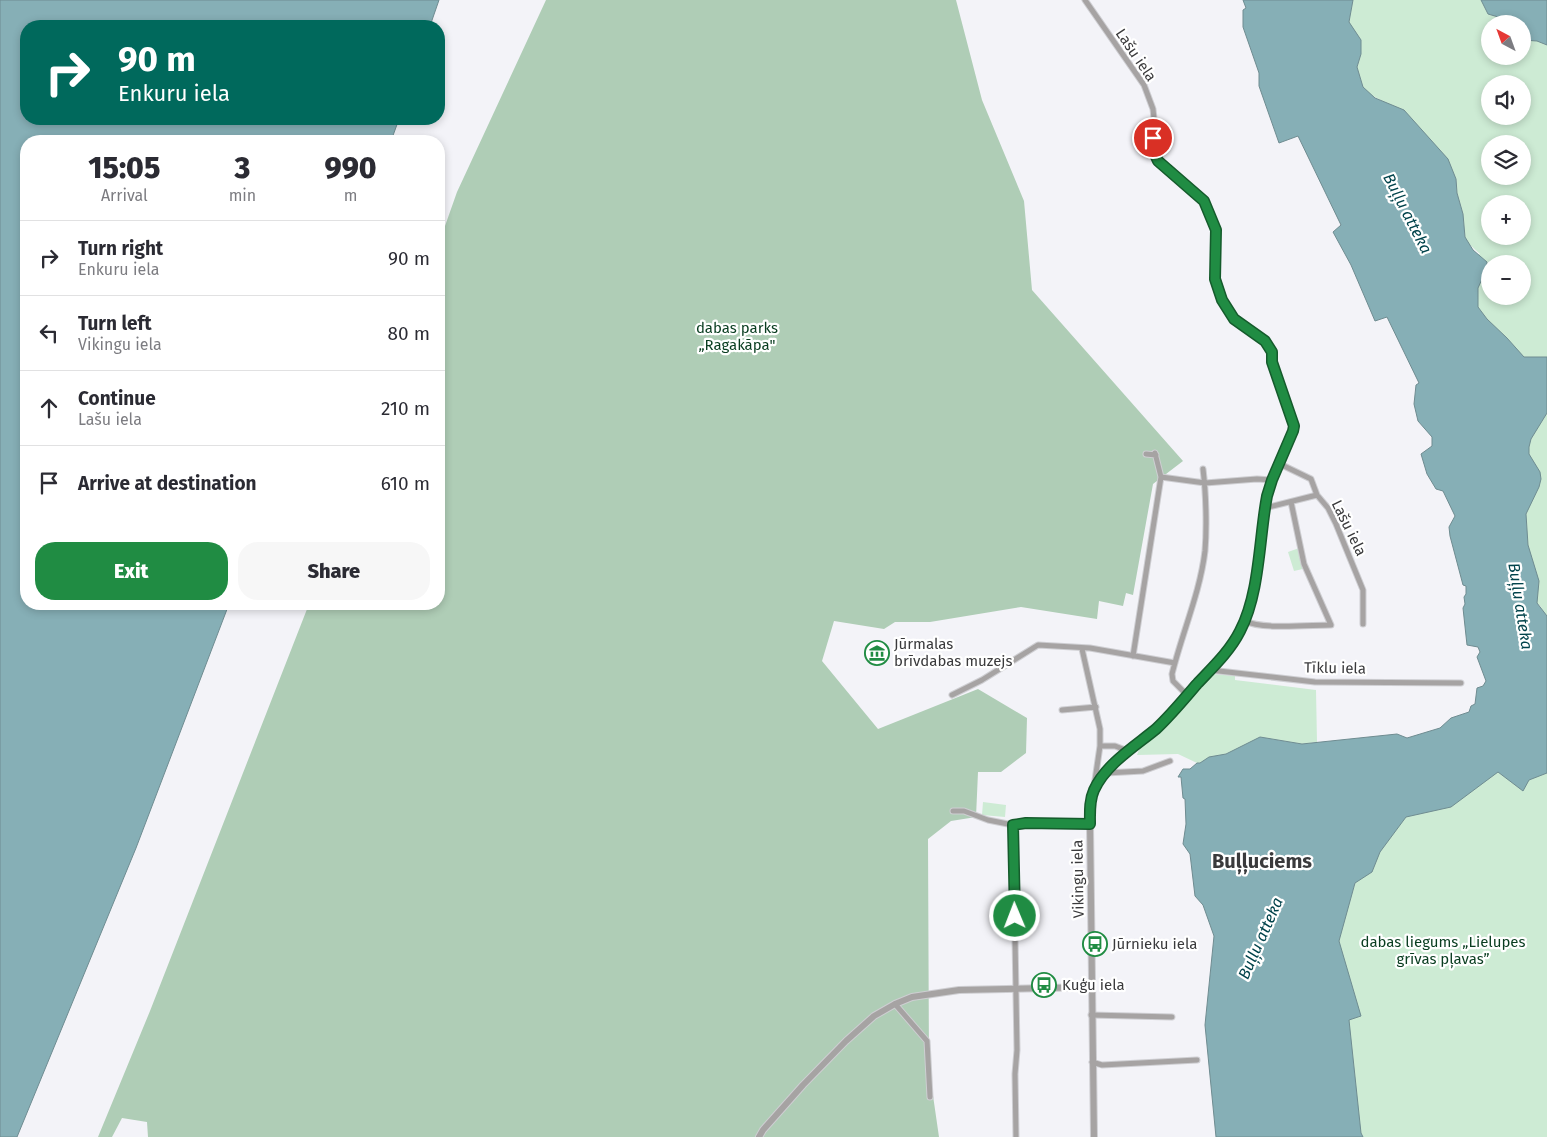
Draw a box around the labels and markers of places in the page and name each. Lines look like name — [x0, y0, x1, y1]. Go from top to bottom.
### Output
pin — [1132, 117, 1174, 159]
place label: Jūrmalas brīvdabas muzejs — [894, 635, 1013, 670]
museum icon: Jūrmalas brīvdabas muzejs — [864, 640, 890, 666]
bus stop icon: Jūrnieku iela — [1082, 931, 1108, 957]
place label: Jūrnieku iela — [1112, 935, 1197, 953]
bus stop icon: Kuģu iela — [1031, 972, 1057, 998]
place label: Kuģu iela — [1062, 976, 1125, 994]

